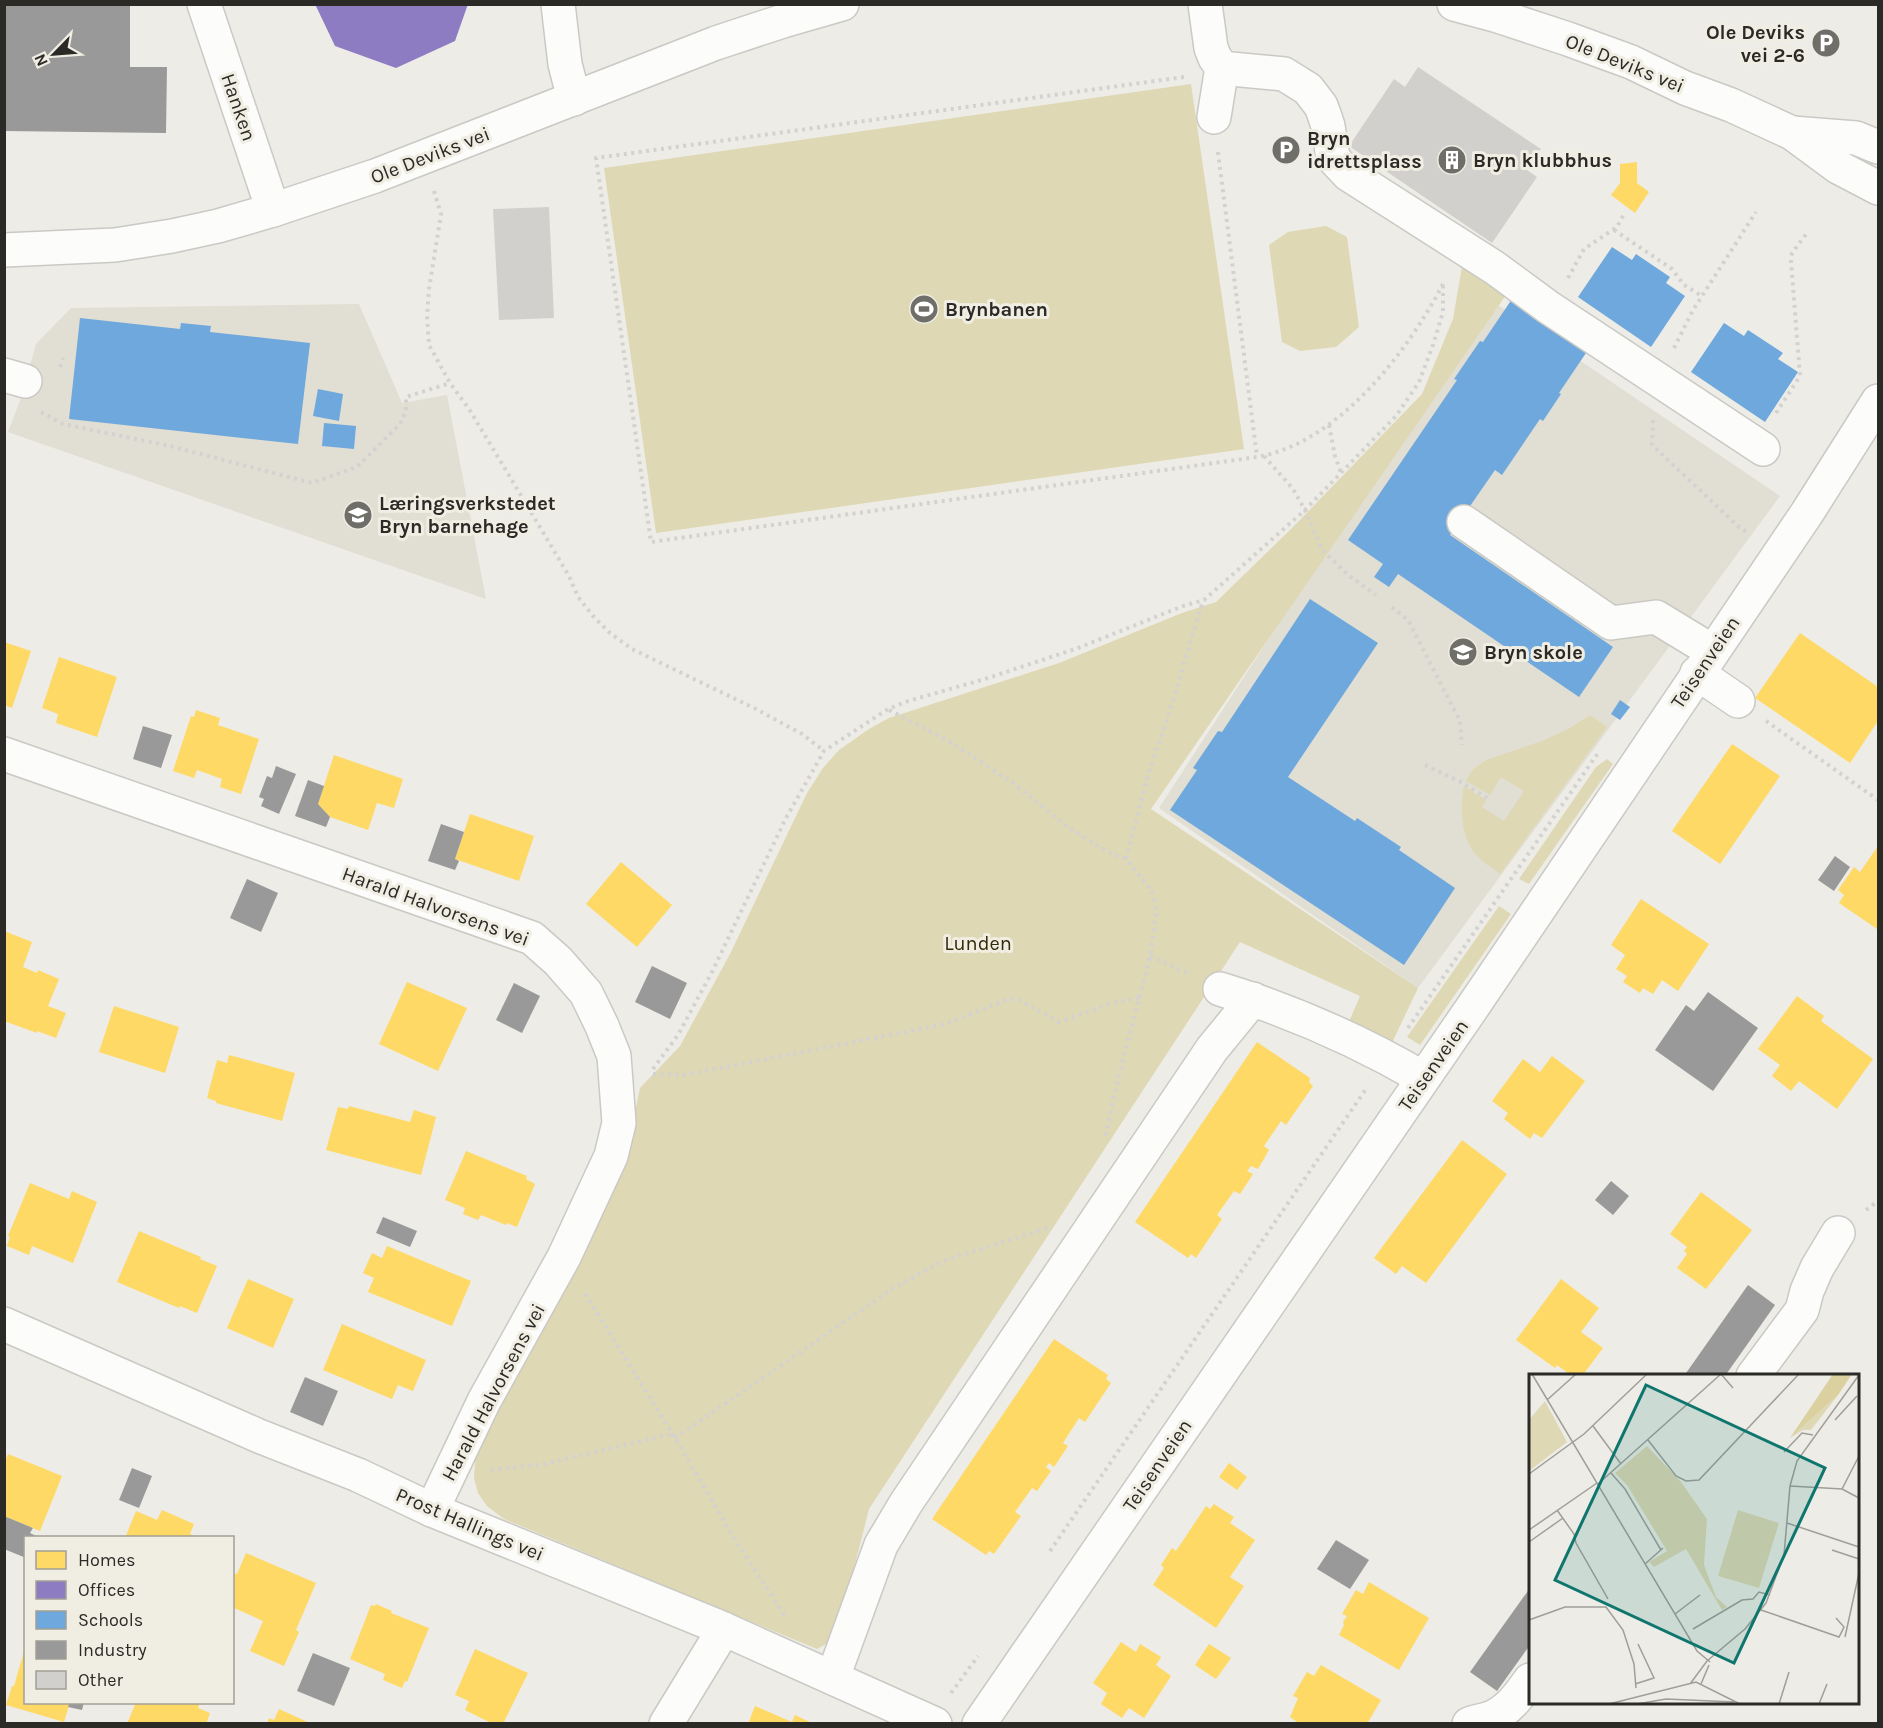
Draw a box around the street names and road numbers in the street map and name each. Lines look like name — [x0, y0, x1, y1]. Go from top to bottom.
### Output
street label: Ole Deviks vei — [1562, 29, 1687, 98]
street label: Hanken — [216, 70, 261, 144]
street label: Ole Deviks vei — [367, 122, 493, 189]
street label: Teisenveien — [1666, 612, 1745, 713]
street label: Harald Halvorsens vei — [339, 862, 533, 951]
street label: Teisenveien — [1394, 1015, 1473, 1115]
street label: Harald Halvorsens vei — [437, 1300, 550, 1485]
street label: Teisenveien — [1118, 1415, 1197, 1516]
street label: Prost Hallings vei — [392, 1483, 547, 1566]

